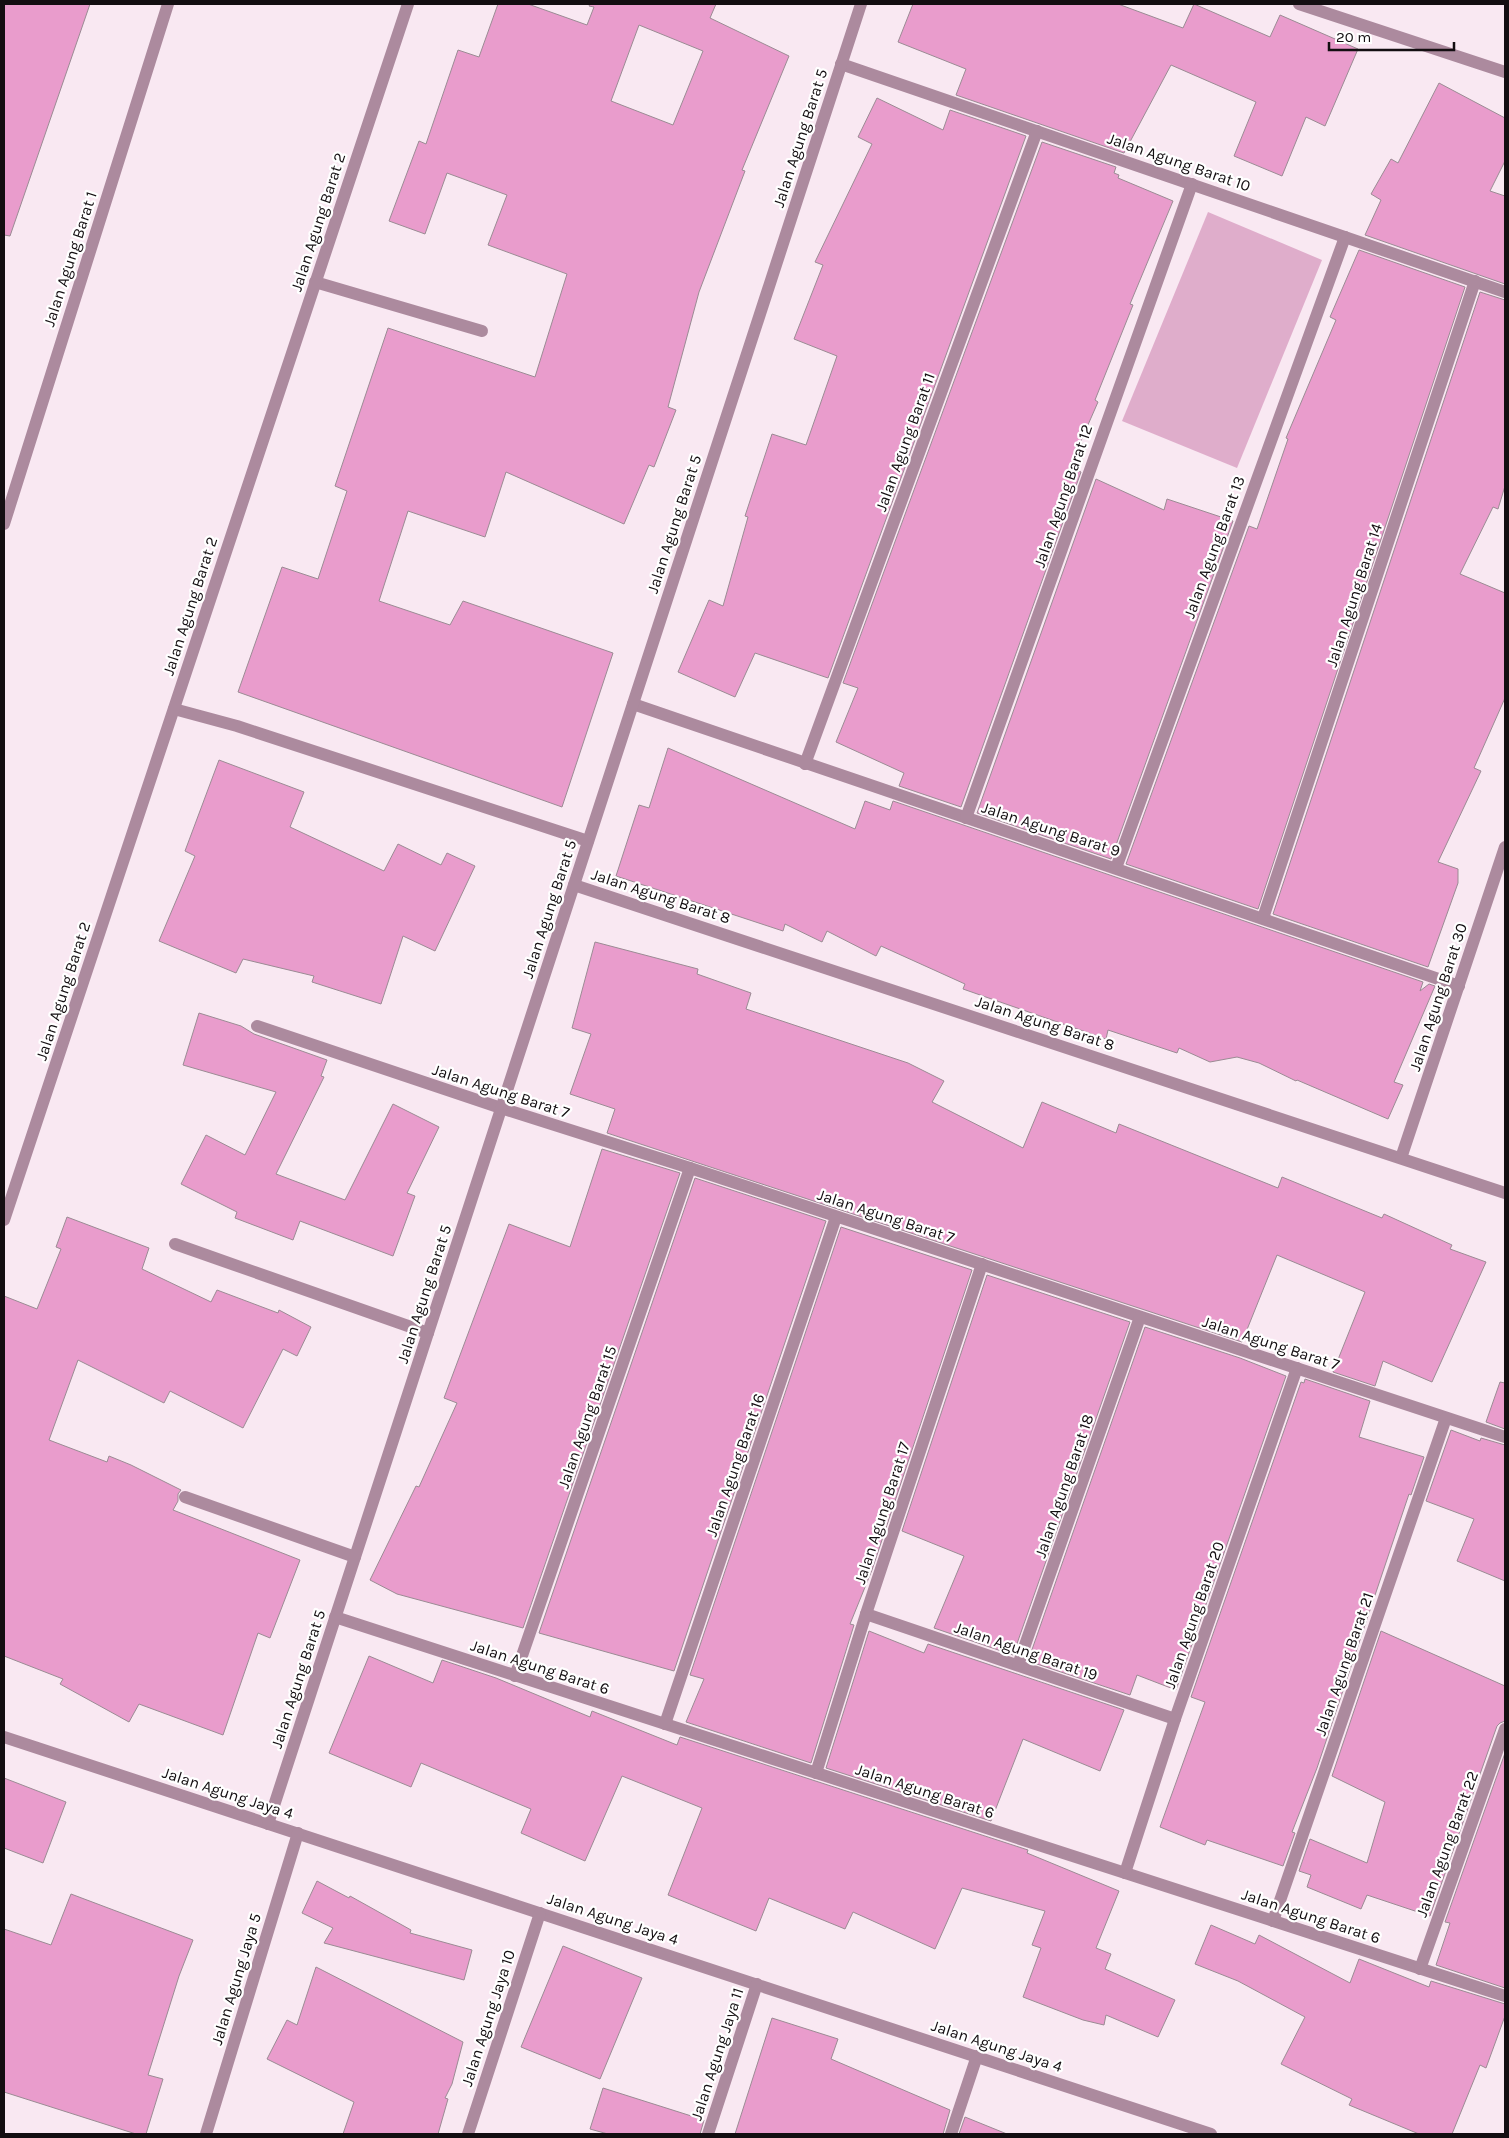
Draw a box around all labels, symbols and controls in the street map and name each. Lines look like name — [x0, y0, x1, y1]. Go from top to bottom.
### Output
scale bar — [1329, 20, 1454, 52]
text: 20 m — [1336, 28, 1371, 46]
street label: Jalan Agung Barat 5 — [769, 66, 831, 210]
street label: Jalan Agung Barat 10 — [1105, 129, 1253, 195]
street label: Jalan Agung Barat 2 — [287, 150, 349, 294]
street label: Jalan Agung Barat 1 — [39, 189, 101, 329]
street label: Jalan Agung Barat 11 — [871, 370, 939, 514]
street label: Jalan Agung Barat 12 — [1030, 422, 1096, 570]
street label: Jalan Agung Barat 5 — [643, 452, 705, 596]
street label: Jalan Agung Barat 13 — [1179, 473, 1249, 621]
street label: Jalan Agung Barat 14 — [1322, 521, 1386, 669]
street label: Jalan Agung Barat 2 — [159, 534, 221, 678]
street label: Jalan Agung Barat 9 — [979, 798, 1123, 860]
street label: Jalan Agung Barat 5 — [518, 837, 580, 981]
street label: Jalan Agung Barat 8 — [589, 864, 733, 928]
street label: Jalan Agung Barat 2 — [32, 919, 94, 1063]
street label: Jalan Agung Barat 30 — [1405, 921, 1471, 1073]
street label: Jalan Agung Barat 8 — [973, 991, 1117, 1055]
street label: Jalan Agung Barat 7 — [430, 1060, 572, 1122]
street label: Jalan Agung Barat 7 — [815, 1185, 957, 1247]
street label: Jalan Agung Barat 5 — [393, 1222, 455, 1366]
street label: Jalan Agung Barat 7 — [1200, 1312, 1342, 1374]
street label: Jalan Agung Barat 15 — [554, 1343, 620, 1491]
street label: Jalan Agung Barat 16 — [702, 1391, 768, 1539]
street label: Jalan Agung Barat 18 — [1030, 1412, 1098, 1560]
street label: Jalan Agung Barat 17 — [850, 1439, 914, 1586]
street label: Jalan Agung Barat 20 — [1160, 1539, 1228, 1691]
street label: Jalan Agung Barat 21 — [1311, 1590, 1377, 1738]
street label: Jalan Agung Barat 5 — [267, 1607, 329, 1751]
street label: Jalan Agung Barat 19 — [952, 1618, 1100, 1684]
street label: Jalan Agung Barat 6 — [468, 1636, 612, 1698]
street label: Jalan Agung Barat 6 — [853, 1760, 997, 1822]
street label: Jalan Agung Jaya 4 — [160, 1763, 296, 1823]
street label: Jalan Agung Barat 22 — [1412, 1768, 1482, 1920]
street label: Jalan Agung Barat 6 — [1239, 1885, 1383, 1947]
street label: Jalan Agung Jaya 4 — [545, 1889, 681, 1949]
street label: Jalan Agung Jaya 5 — [207, 1911, 265, 2047]
street label: Jalan Agung Jaya 10 — [457, 1947, 519, 2089]
street label: Jalan Agung Jaya 11 — [687, 1985, 747, 2123]
street label: Jalan Agung Jaya 4 — [929, 2016, 1065, 2076]

